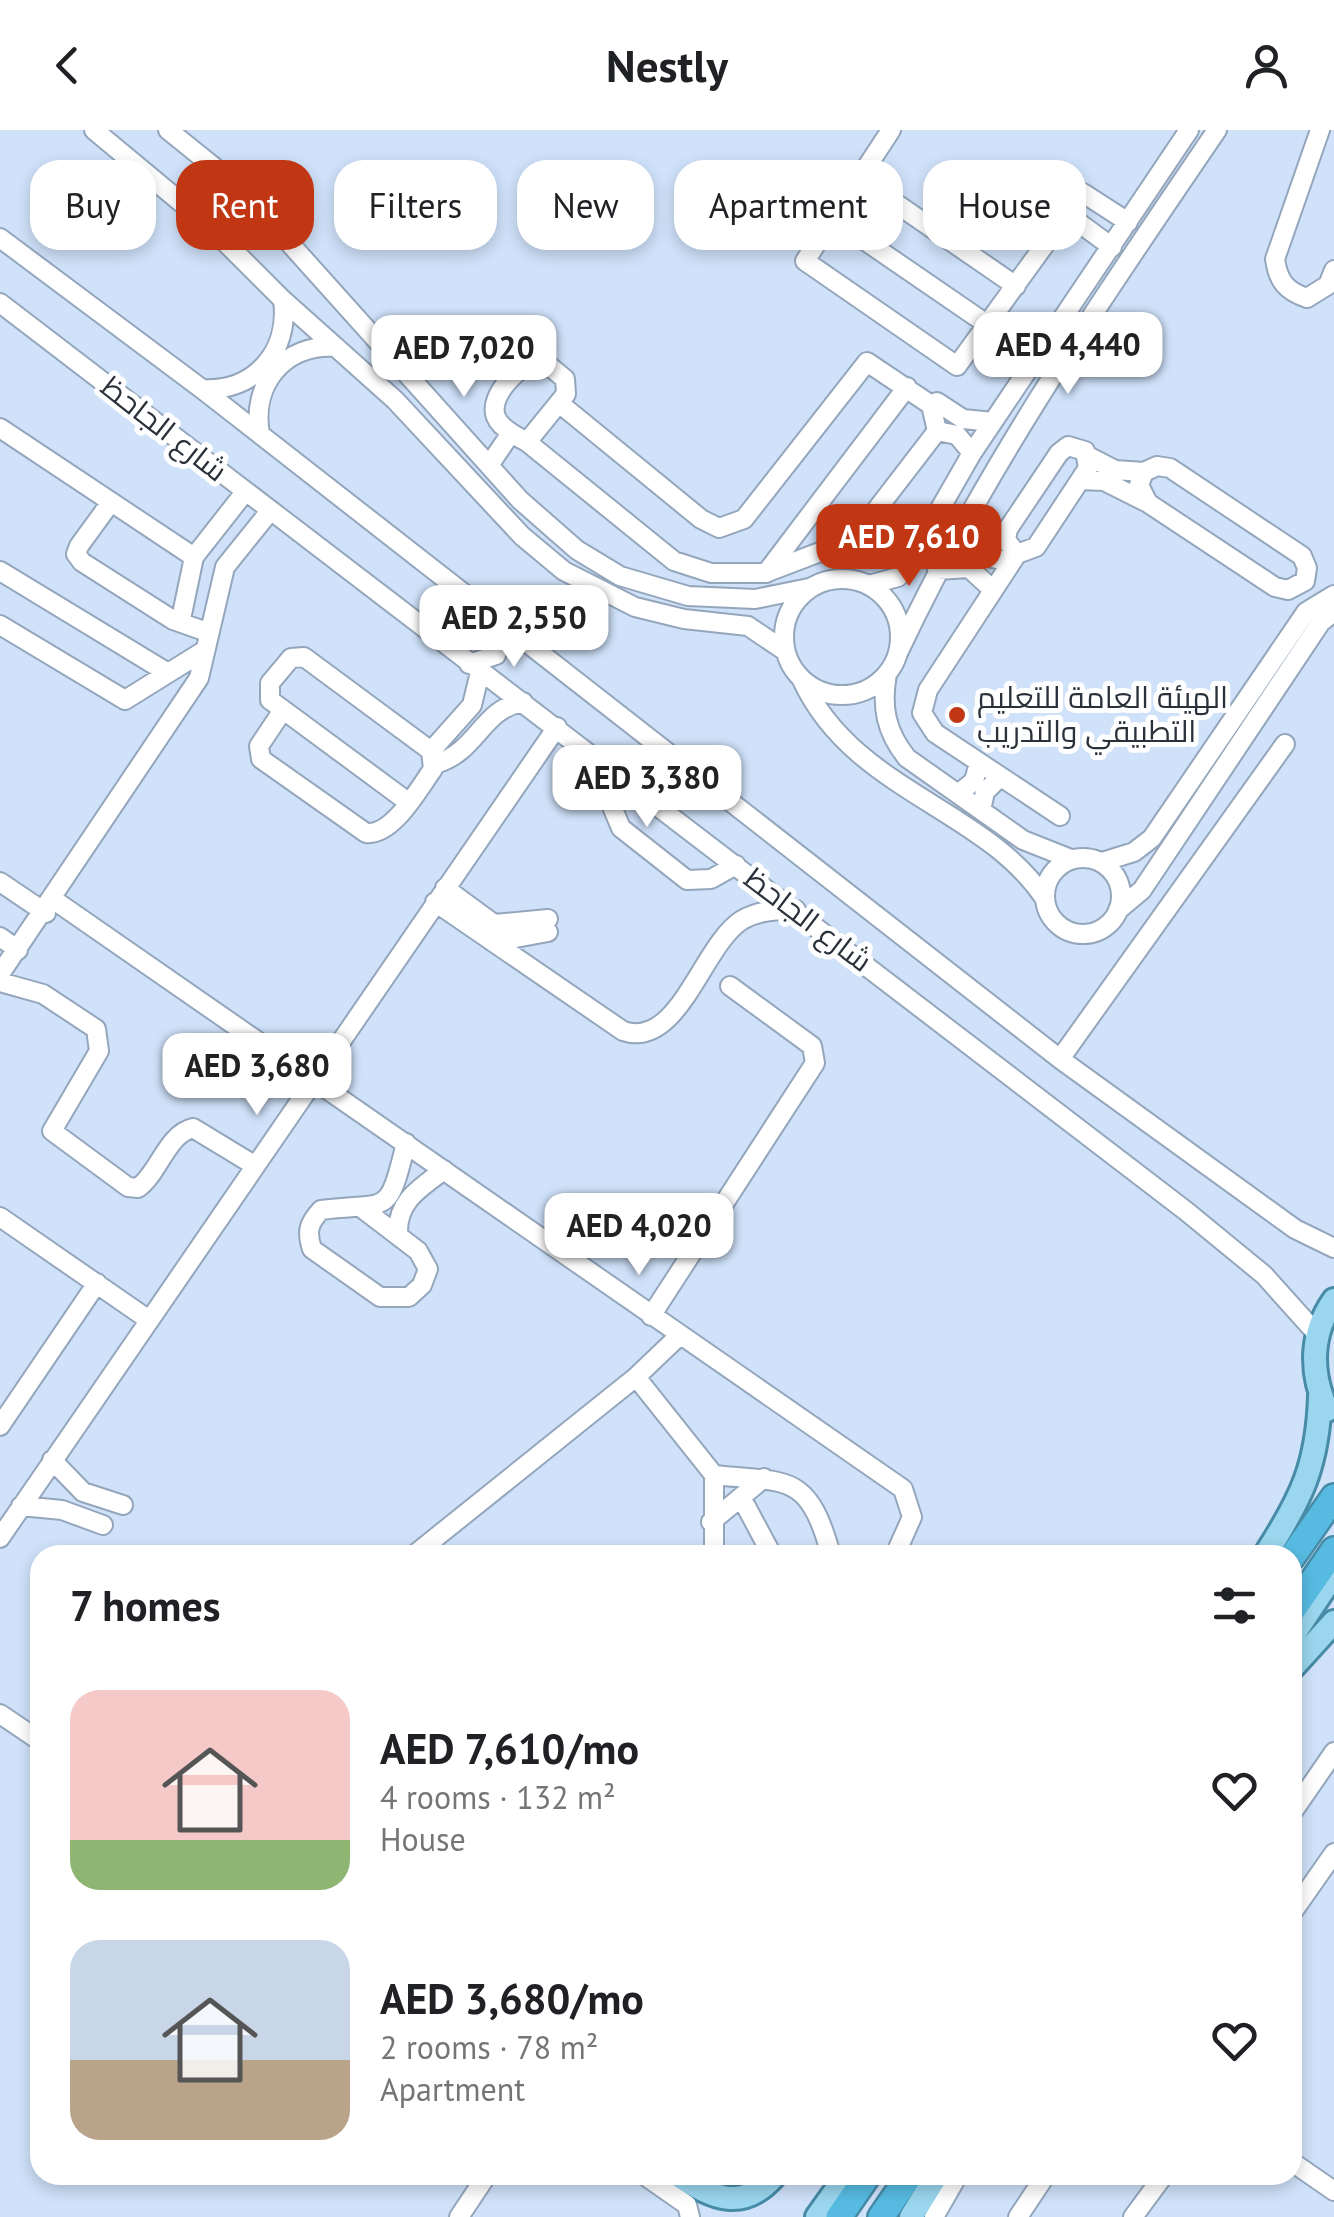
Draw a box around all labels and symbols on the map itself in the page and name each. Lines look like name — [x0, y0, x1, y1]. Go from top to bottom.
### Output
pin: AED 4,440 — [954, 312, 1182, 397]
pin: AED 7,020 — [350, 315, 578, 400]
street label: شارع الجاحظ — [93, 366, 236, 491]
pin: AED 7,610 — [795, 504, 1023, 589]
pin: AED 2,550 — [400, 585, 628, 670]
place label: الهيئة العامة للتعليم التطبيقي والتدريب — [977, 677, 1228, 755]
marker: الهيئة العامة للتعليم التطبيقي والتدريب — [946, 704, 968, 726]
pin: AED 3,380 — [533, 745, 761, 830]
street label: شارع الجاحظ — [736, 858, 881, 981]
pin: AED 3,680 — [143, 1033, 371, 1118]
pin: AED 4,020 — [525, 1193, 753, 1278]

